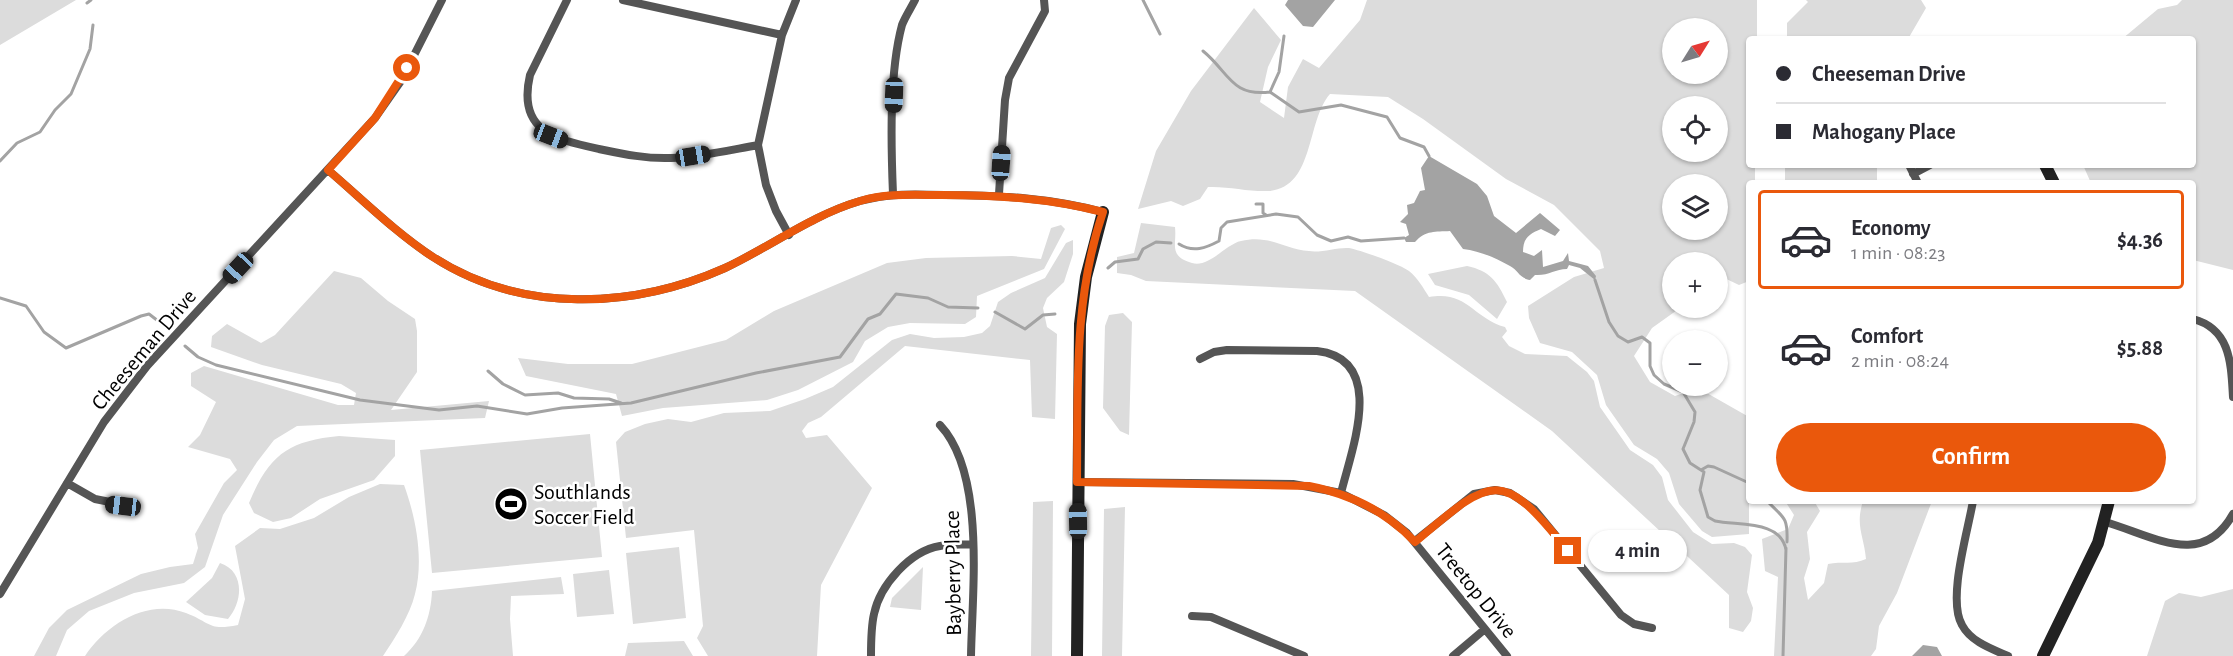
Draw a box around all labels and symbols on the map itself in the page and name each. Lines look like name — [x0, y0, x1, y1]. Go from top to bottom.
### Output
north arrow — [1662, 18, 1728, 84]
route start — [393, 54, 420, 81]
car — [884, 77, 904, 113]
car — [531, 121, 571, 151]
car — [674, 144, 712, 168]
car — [991, 144, 1011, 182]
car — [219, 249, 257, 287]
street label: Cheeseman Drive — [87, 285, 200, 414]
place label: Southlands Soccer Field — [534, 481, 634, 528]
sports icon: Southlands Soccer Field — [493, 486, 529, 522]
car — [104, 495, 142, 517]
car — [1069, 503, 1087, 539]
street label: Bayberry Place — [941, 510, 965, 636]
callout: 4 min — [1589, 530, 1688, 572]
route end — [1554, 537, 1581, 564]
street label: Treetop Drive — [1432, 539, 1521, 642]

